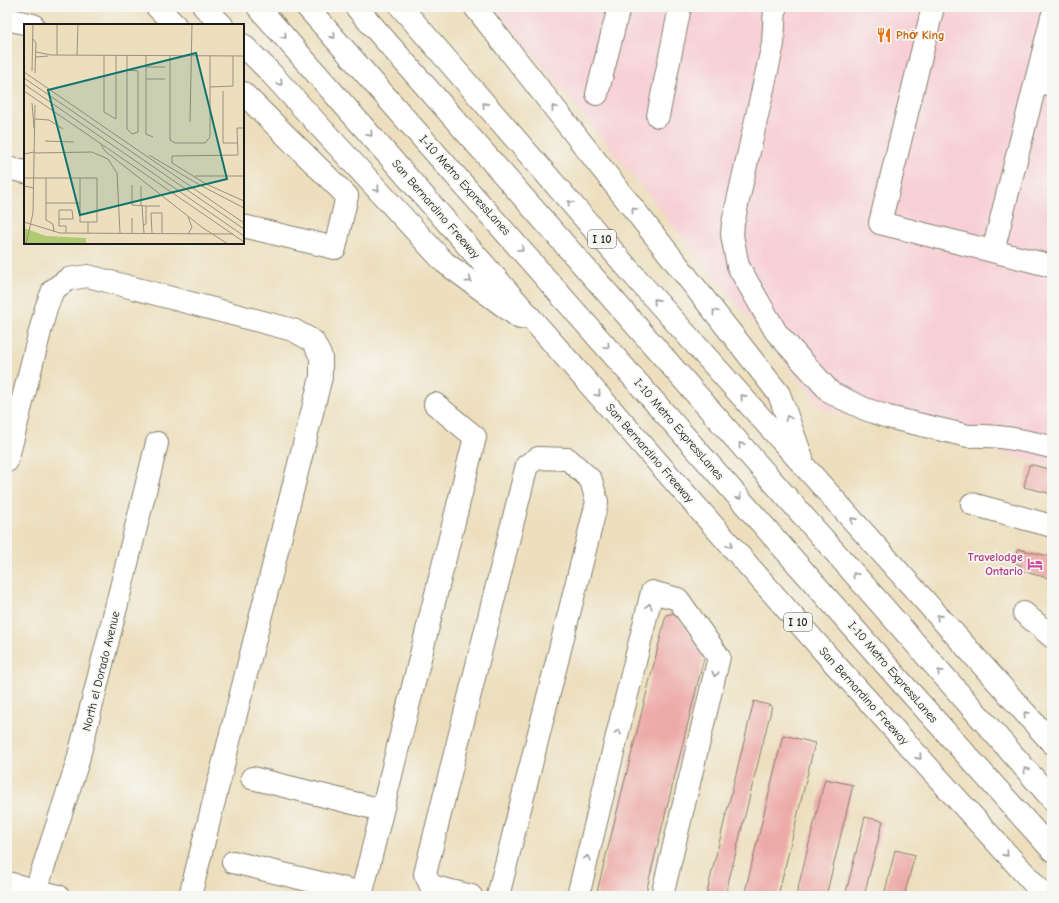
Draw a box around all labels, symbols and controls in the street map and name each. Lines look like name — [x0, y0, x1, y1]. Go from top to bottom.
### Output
inset map — [24, 24, 244, 244]
restaurant icon: Phở King — [875, 26, 893, 44]
place label: Phở King — [896, 28, 945, 42]
one-way arrow — [328, 31, 336, 39]
one-way arrow — [279, 32, 286, 39]
one-way arrow — [276, 78, 283, 85]
one-way arrow — [483, 102, 490, 109]
one-way arrow — [552, 105, 559, 112]
one-way arrow — [365, 129, 372, 137]
street label: I-10 Metro ExpressLanes — [416, 132, 514, 238]
street label: San Bernardino Freeway — [389, 156, 483, 262]
one-way arrow — [373, 184, 380, 192]
one-way arrow — [568, 200, 575, 208]
one-way arrow — [632, 208, 639, 215]
road number: I 10 — [588, 230, 616, 248]
one-way arrow — [517, 244, 524, 252]
one-way arrow — [465, 276, 472, 283]
one-way arrow — [653, 298, 660, 306]
one-way arrow — [712, 310, 719, 317]
one-way arrow — [602, 342, 609, 349]
street label: I-10 Metro ExpressLanes — [631, 376, 727, 482]
one-way arrow — [594, 390, 601, 397]
one-way arrow — [740, 395, 747, 402]
street label: San Bernardino Freeway — [603, 400, 697, 506]
one-way arrow — [784, 415, 793, 422]
one-way arrow — [739, 443, 746, 450]
one-way arrow — [734, 492, 741, 499]
one-way arrow — [851, 518, 858, 525]
one-way arrow — [725, 540, 733, 548]
place label: Travelodge Ontario — [968, 550, 1023, 578]
hotel icon: Travelodge Ontario — [1026, 555, 1044, 573]
one-way arrow — [852, 572, 859, 579]
one-way arrow — [644, 602, 653, 609]
street label: North el Dorado Avenue — [79, 609, 123, 733]
road number: I 10 — [784, 613, 812, 631]
one-way arrow — [937, 615, 944, 622]
street label: I-10 Metro ExpressLanes — [845, 619, 941, 725]
street label: San Bernardino Freeway — [816, 644, 912, 748]
one-way arrow — [711, 670, 720, 677]
one-way arrow — [938, 670, 945, 677]
one-way arrow — [1023, 711, 1031, 719]
one-way arrow — [613, 729, 622, 736]
one-way arrow — [914, 752, 922, 760]
one-way arrow — [1024, 767, 1031, 775]
one-way arrow — [1001, 849, 1008, 856]
one-way arrow — [582, 855, 591, 862]

